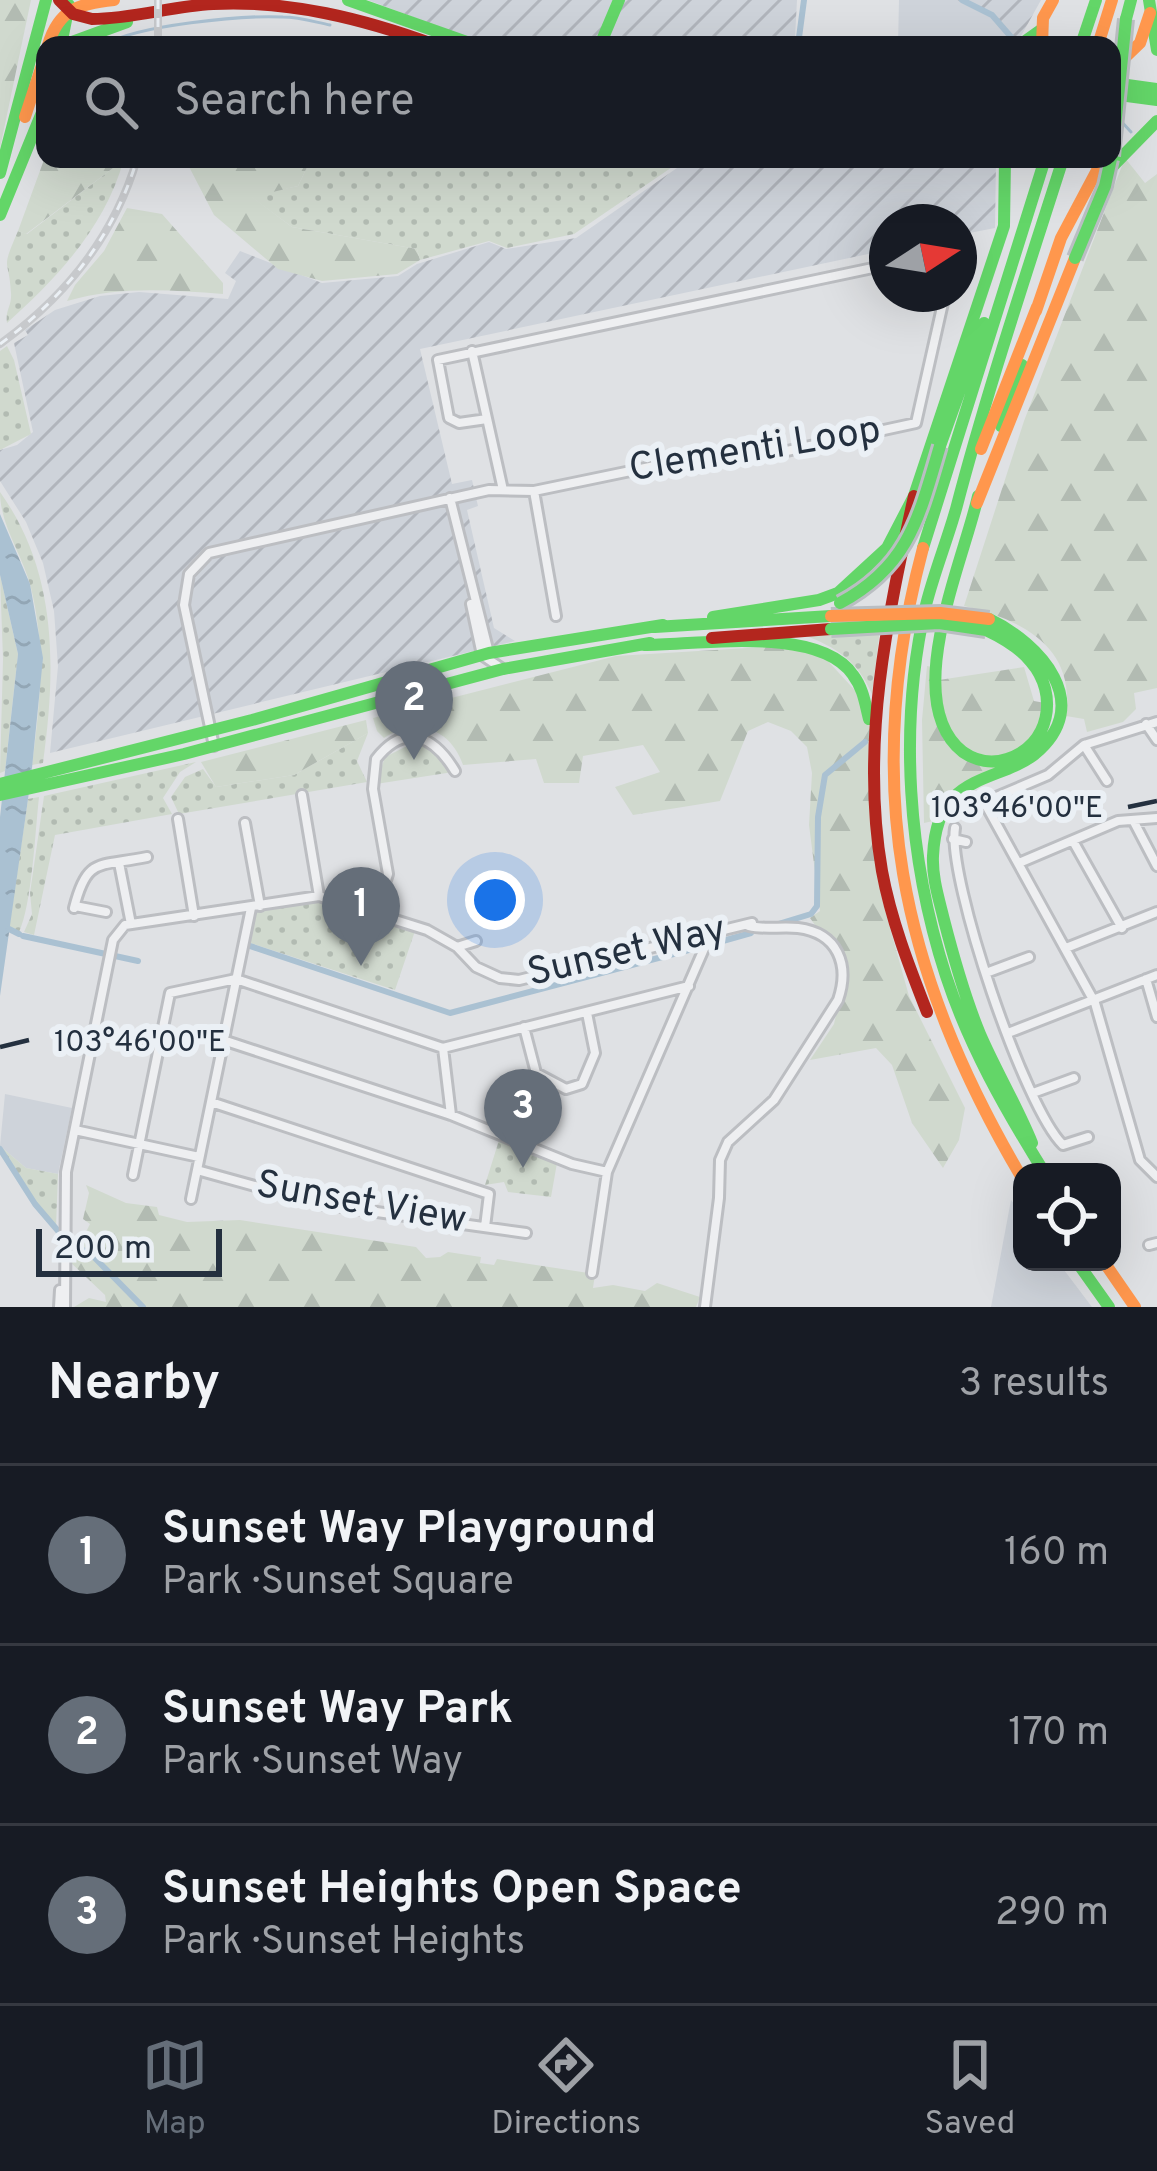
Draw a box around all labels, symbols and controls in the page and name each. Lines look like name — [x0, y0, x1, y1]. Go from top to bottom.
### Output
search box — [36, 36, 1121, 168]
icon: search — [78, 69, 144, 135]
text: Search here — [174, 74, 414, 131]
north arrow — [869, 204, 977, 312]
street label: Clementi Loop — [626, 407, 884, 495]
pin: 2 — [375, 661, 453, 760]
text: 103°46'00"E — [931, 791, 1103, 828]
pin: 1 — [322, 867, 400, 966]
your location — [465, 870, 525, 930]
street label: Sunset Way — [523, 906, 731, 1000]
text: 103°46'00"E — [54, 1025, 226, 1062]
pin: 3 — [484, 1069, 562, 1168]
street label: Sunset View — [252, 1161, 470, 1247]
map controls — [1013, 1163, 1121, 1271]
button: locate — [1013, 1163, 1121, 1271]
scale bar — [36, 1223, 222, 1276]
text: 200 m — [54, 1229, 152, 1271]
text: Nearby — [48, 1353, 220, 1418]
text: 3 results — [959, 1361, 1109, 1410]
text: Sunset Way Playground — [162, 1502, 656, 1559]
text: 1 — [79, 1530, 95, 1579]
text: 160 m — [1004, 1530, 1109, 1579]
text: Park · Sunset Square — [162, 1559, 514, 1608]
text: Sunset Way Park — [162, 1682, 513, 1739]
text: 2 — [75, 1710, 99, 1759]
text: 170 m — [1008, 1710, 1109, 1759]
text: Park · Sunset Way — [162, 1739, 463, 1788]
text: Sunset Heights Open Space — [162, 1862, 742, 1919]
text: 3 — [75, 1890, 99, 1939]
text: 290 m — [995, 1890, 1109, 1939]
text: Park · Sunset Heights — [162, 1919, 525, 1968]
tab: Map — [142, 2032, 208, 2146]
tab: Directions — [491, 2032, 641, 2146]
tab: Saved — [925, 2032, 1015, 2146]

